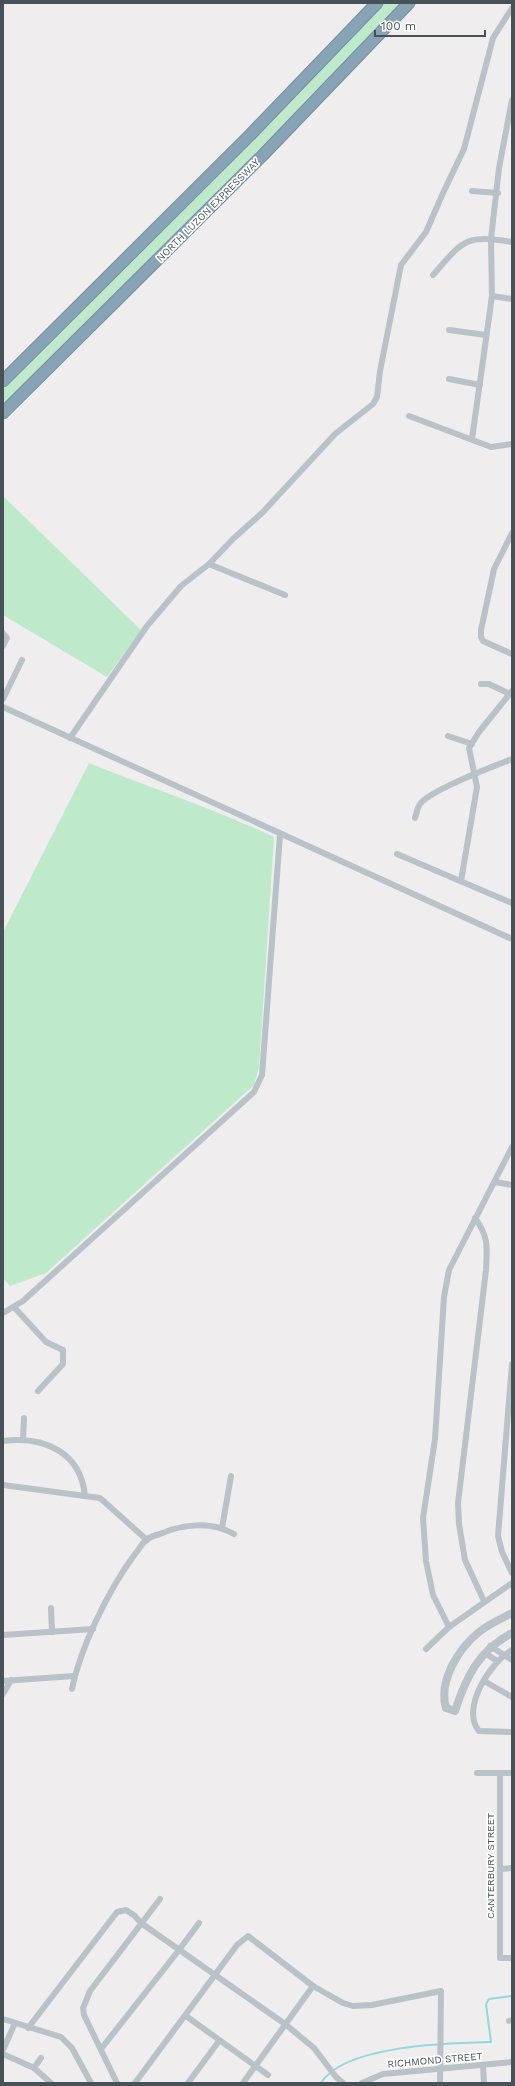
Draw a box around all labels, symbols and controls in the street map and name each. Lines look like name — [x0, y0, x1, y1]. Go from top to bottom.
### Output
scale bar — [375, 12, 485, 38]
text: 100 m — [381, 19, 416, 33]
street label: NORTH LUZON EXPRESSWAY — [154, 156, 262, 264]
street label: CANTERBURY STREET — [485, 1813, 496, 1919]
street label: RICHMOND STREET — [387, 2050, 483, 2070]

